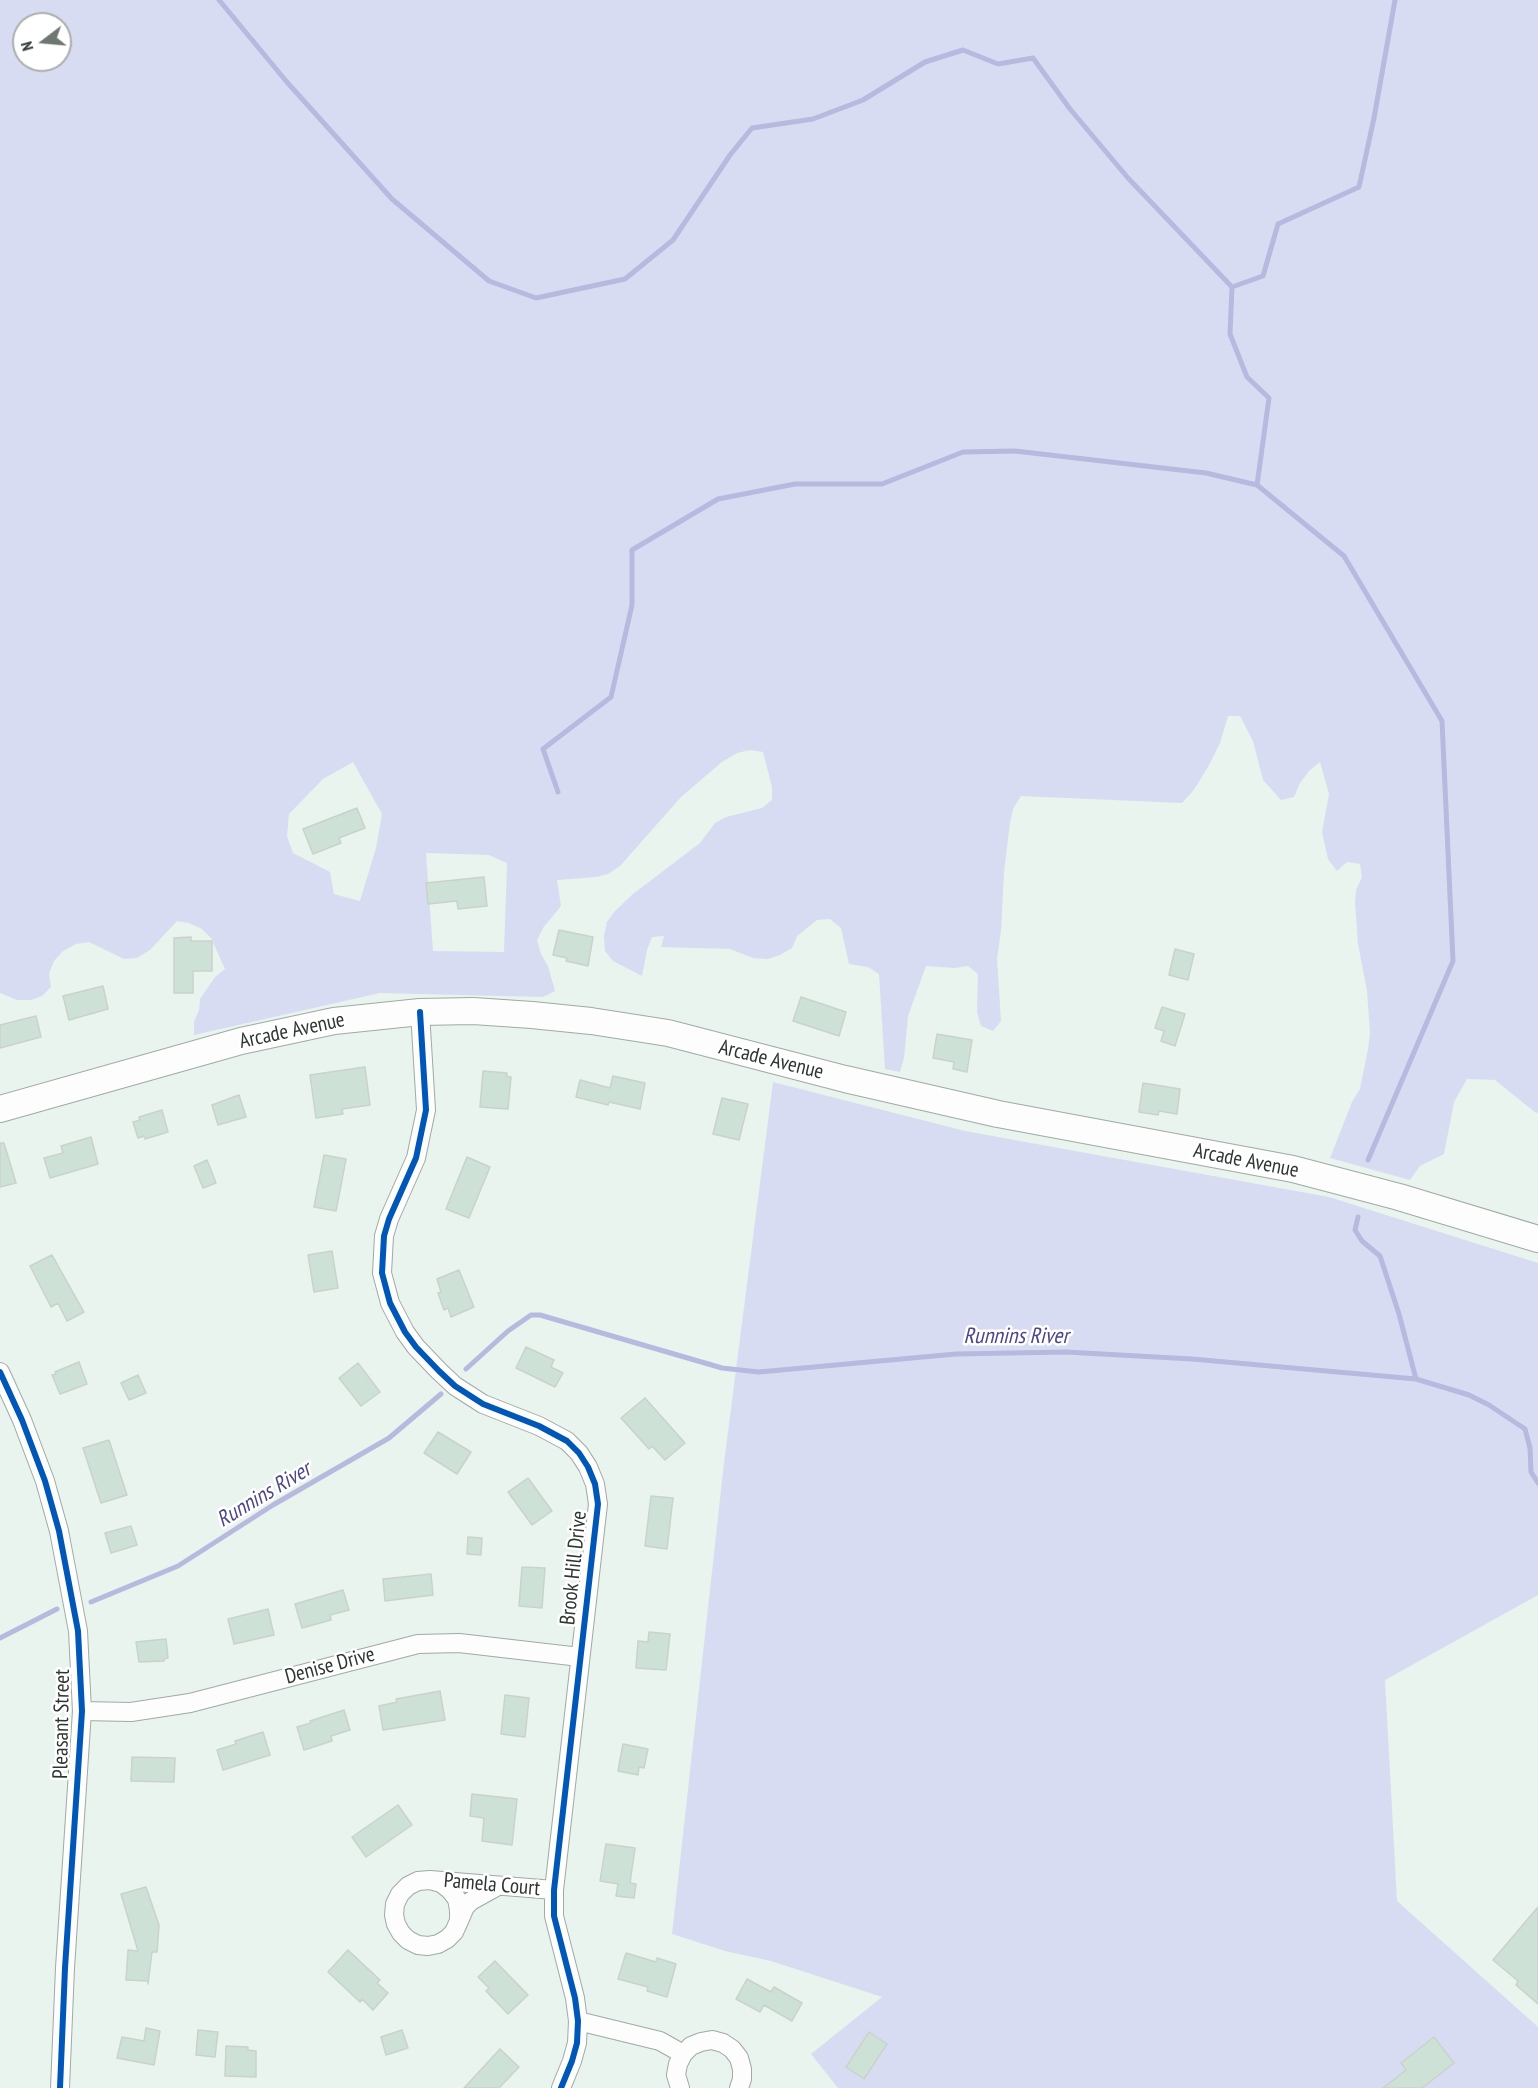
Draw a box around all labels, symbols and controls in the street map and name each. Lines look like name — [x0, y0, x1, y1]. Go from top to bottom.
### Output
north arrow — [12, 12, 72, 72]
text: N — [16, 40, 37, 53]
street label: Arcade Avenue — [237, 1008, 347, 1054]
street label: Arcade Avenue — [716, 1035, 826, 1085]
street label: Arcade Avenue — [1191, 1138, 1301, 1184]
water label: Runnins River — [964, 1324, 1068, 1350]
water label: Runnins River — [212, 1457, 316, 1533]
street label: Brook Hill Drive — [555, 1510, 593, 1626]
street label: Denise Drive — [282, 1642, 378, 1690]
street label: Pleasant Street — [48, 1669, 76, 1779]
street label: Pamela Court — [443, 1868, 541, 1902]

